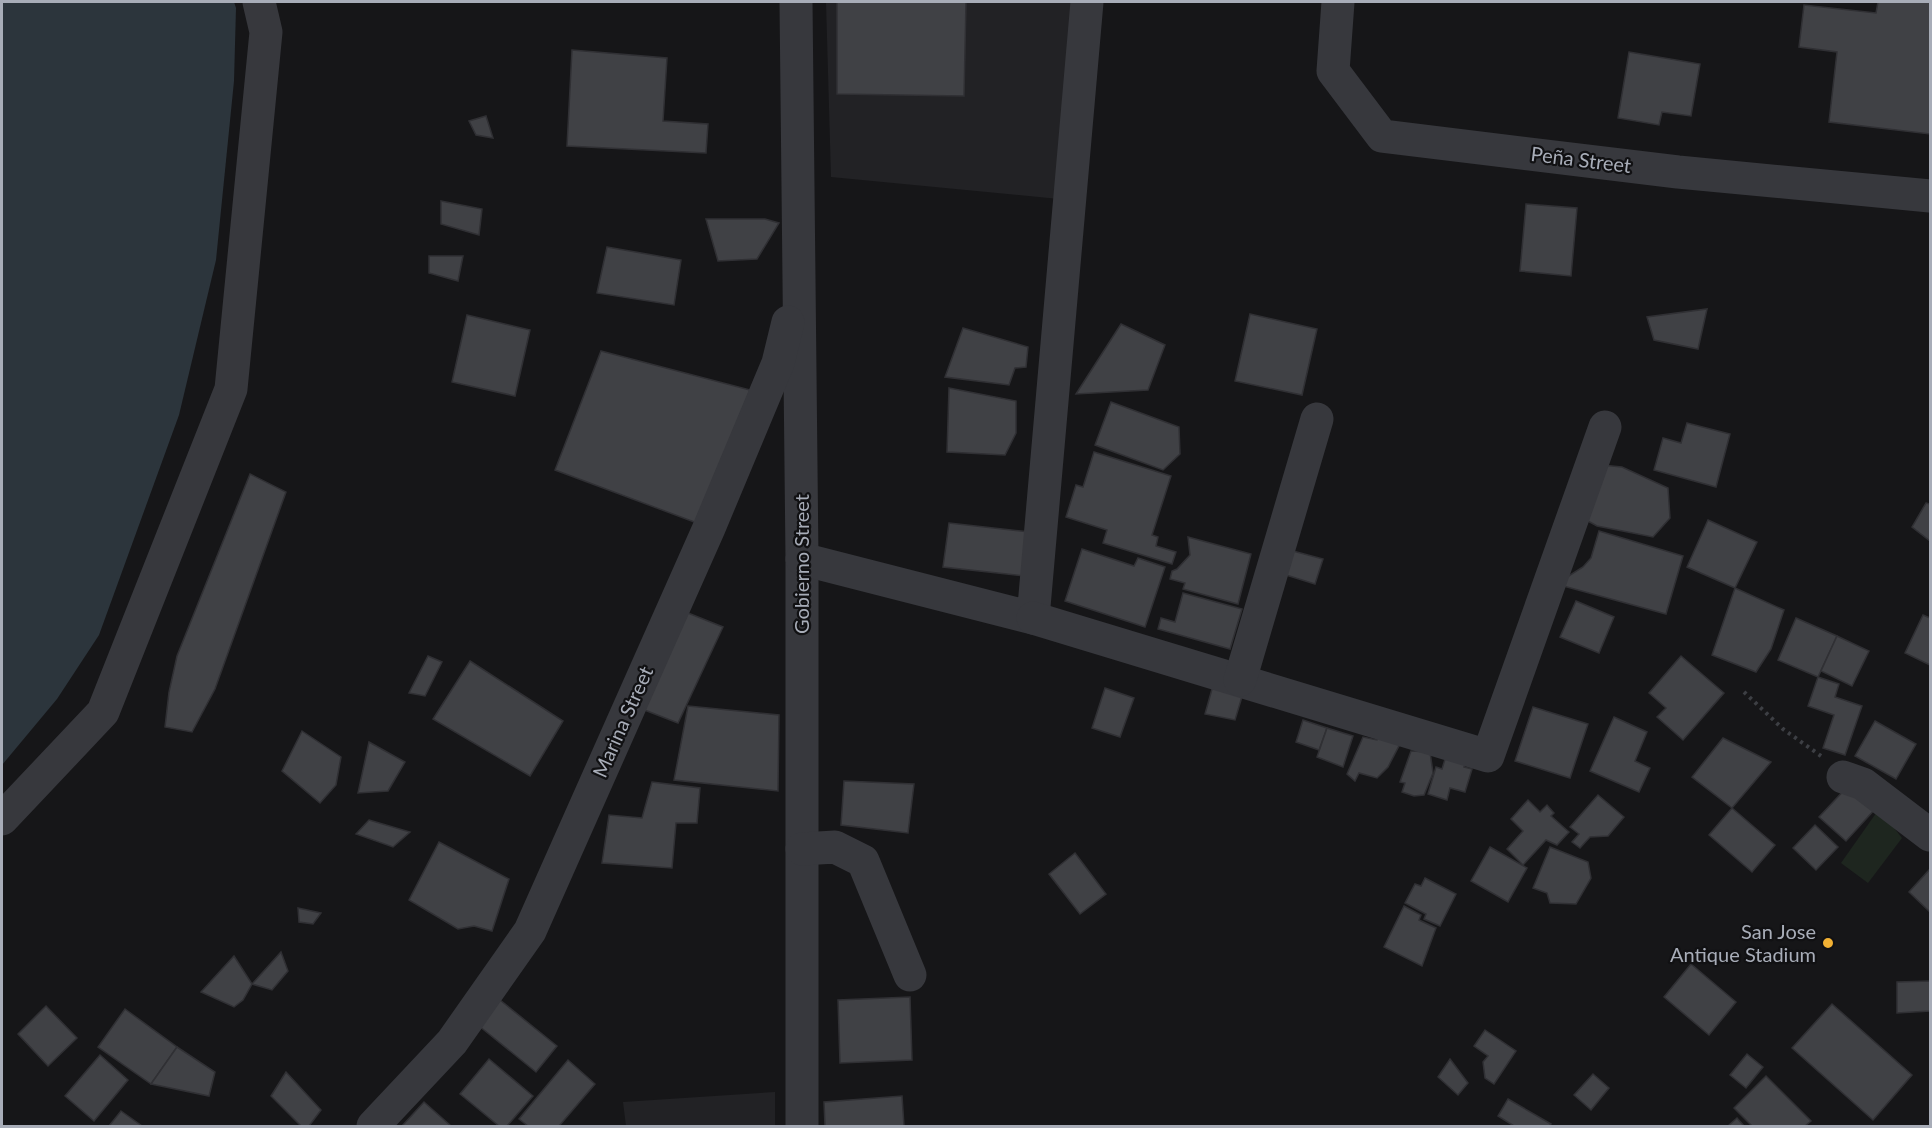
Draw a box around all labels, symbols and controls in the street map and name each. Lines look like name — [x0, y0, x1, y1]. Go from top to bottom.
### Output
street label: Peña Street — [1530, 141, 1633, 177]
street label: Gobierno Street — [789, 494, 813, 634]
street label: Marina Street — [587, 662, 657, 781]
place label: San Jose Antique Stadium — [1670, 919, 1816, 966]
marker: San Jose Antique Stadium — [1821, 936, 1835, 950]

